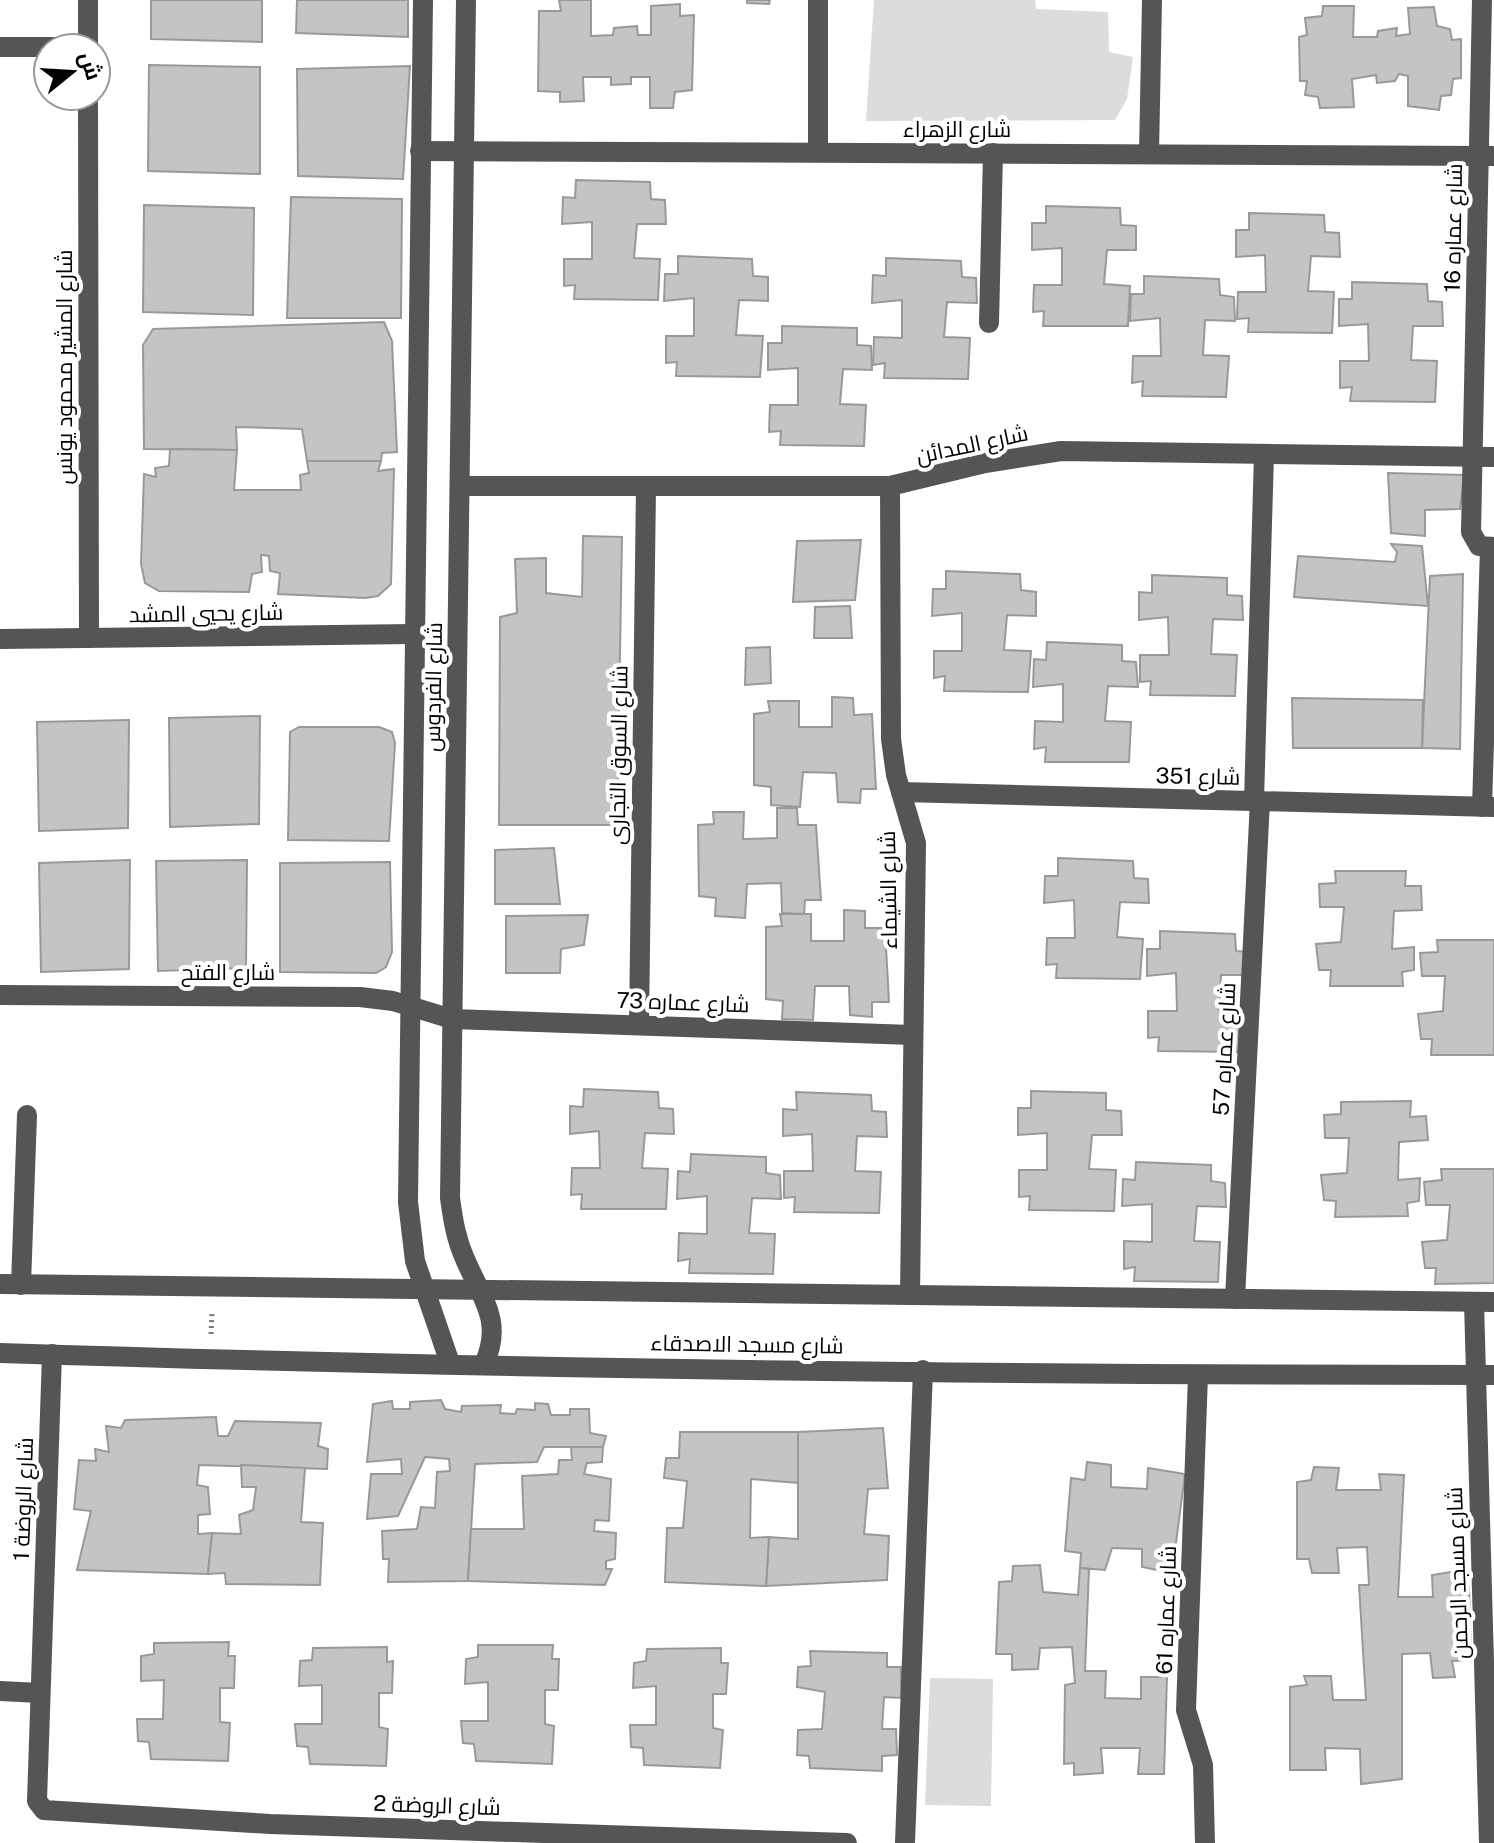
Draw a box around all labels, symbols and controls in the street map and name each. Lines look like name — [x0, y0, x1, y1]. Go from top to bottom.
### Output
north arrow — [32, 32, 112, 112]
text: ش — [73, 48, 108, 84]
street label: شارع الزهراء — [903, 116, 1011, 144]
street label: شارع عماره 16 — [1439, 163, 1469, 293]
street label: شارع المشير محمود يونس — [51, 250, 79, 484]
street label: شارع المدائن — [914, 419, 1031, 470]
street label: شارع يحيي المشد — [129, 599, 283, 629]
street label: شارع الفردوس — [419, 622, 449, 752]
street label: شارع السوق التجارى — [603, 665, 635, 845]
street label: شارع 351 — [1155, 762, 1241, 792]
street label: شارع الشيماء — [874, 830, 904, 950]
street label: شارع الفتح — [181, 959, 275, 987]
street label: شارع عماره 57 — [1208, 982, 1242, 1117]
street label: شارع عماره 73 — [616, 987, 750, 1019]
street label: شارع مسجد الاصدقاء — [650, 1329, 844, 1361]
street label: شارع الروضة 1 — [8, 1437, 40, 1561]
street label: شارع مسجد الرحمن — [1441, 1486, 1475, 1660]
street label: شارع عماره 61 — [1151, 1545, 1183, 1675]
street label: شارع الروضة 2 — [373, 1790, 501, 1822]

